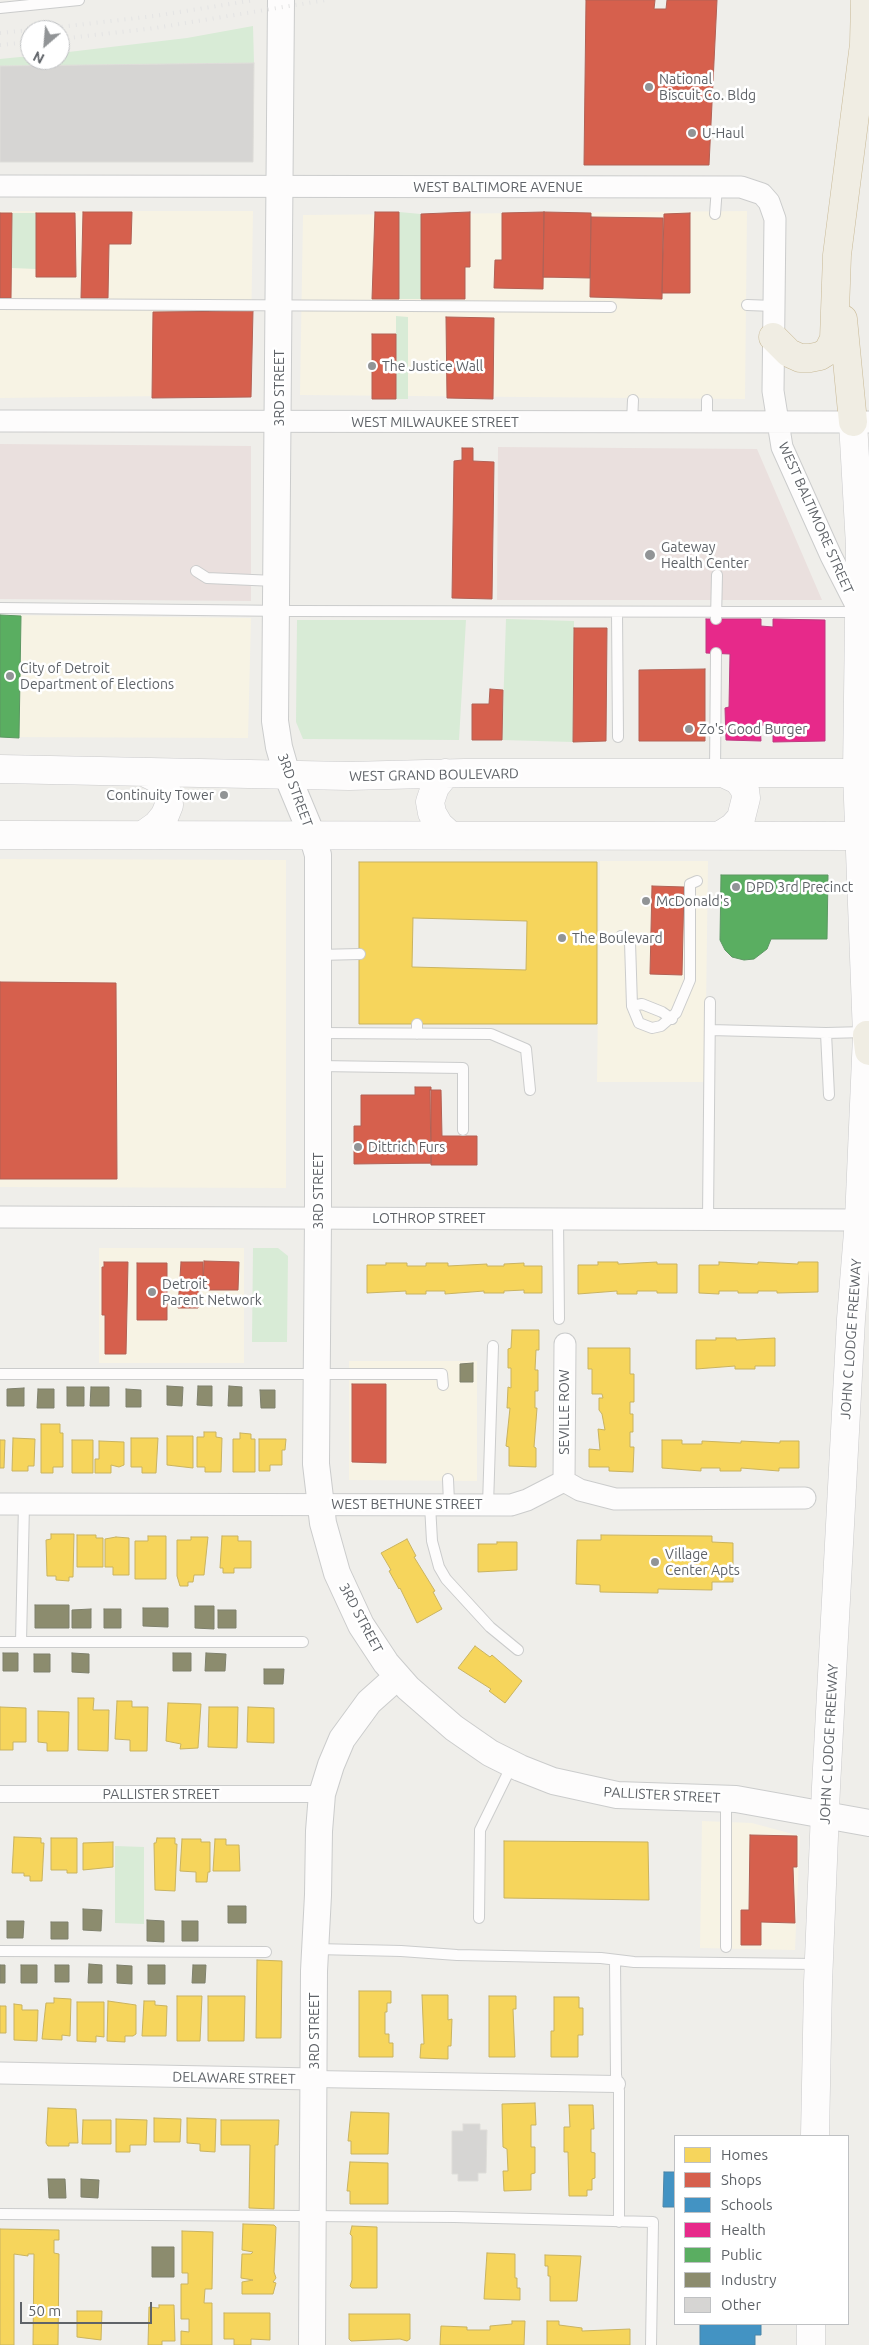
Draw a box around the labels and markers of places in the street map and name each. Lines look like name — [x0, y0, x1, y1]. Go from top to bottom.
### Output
place label: National Biscuit Co. Bldg — [659, 71, 756, 104]
marker: National Biscuit Co. Bldg — [643, 81, 655, 93]
place label: U-Haul — [702, 125, 744, 141]
marker: U-Haul — [686, 127, 698, 139]
place label: The Justice Wall — [382, 358, 483, 374]
marker: The Justice Wall — [366, 360, 378, 372]
place label: Gateway Health Center — [661, 539, 749, 572]
marker: Gateway Health Center — [643, 548, 657, 562]
place label: City of Detroit Department of Elections — [20, 660, 174, 692]
marker: City of Detroit Department of Elections — [4, 670, 16, 682]
place label: Zo's Good Burger — [699, 721, 808, 737]
marker: Zo's Good Burger — [683, 723, 695, 735]
place label: Continuity Tower — [106, 787, 214, 803]
marker: Continuity Tower — [218, 789, 230, 801]
place label: DPD 3rd Precinct — [746, 879, 853, 895]
marker: DPD 3rd Precinct — [730, 881, 742, 893]
place label: McDonald's — [656, 893, 729, 909]
marker: McDonald's — [640, 895, 652, 907]
place label: The Boulevard — [572, 930, 663, 946]
marker: The Boulevard — [556, 932, 568, 944]
place label: Dittrich Furs — [368, 1139, 445, 1155]
marker: Dittrich Furs — [352, 1141, 364, 1153]
place label: Detroit Parent Network — [162, 1276, 262, 1308]
marker: Detroit Parent Network — [146, 1286, 158, 1298]
place label: Village Center Apts — [665, 1546, 740, 1578]
marker: Village Center Apts — [649, 1556, 661, 1568]

